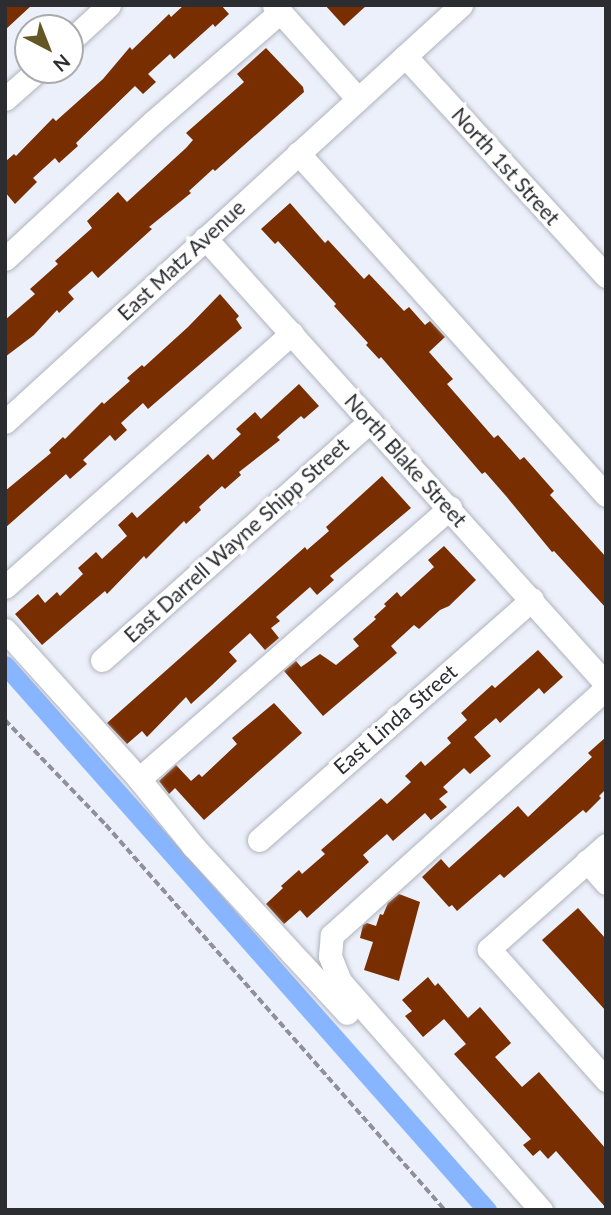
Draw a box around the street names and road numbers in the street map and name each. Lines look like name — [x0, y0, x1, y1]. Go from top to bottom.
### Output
street label: North 1st Street — [447, 102, 565, 230]
street label: East Matz Avenue — [112, 194, 250, 326]
street label: North Blake Street — [340, 388, 472, 532]
street label: East Darrell Wayne Shipp Street — [118, 432, 354, 648]
street label: East Linda Street — [328, 659, 462, 779]

